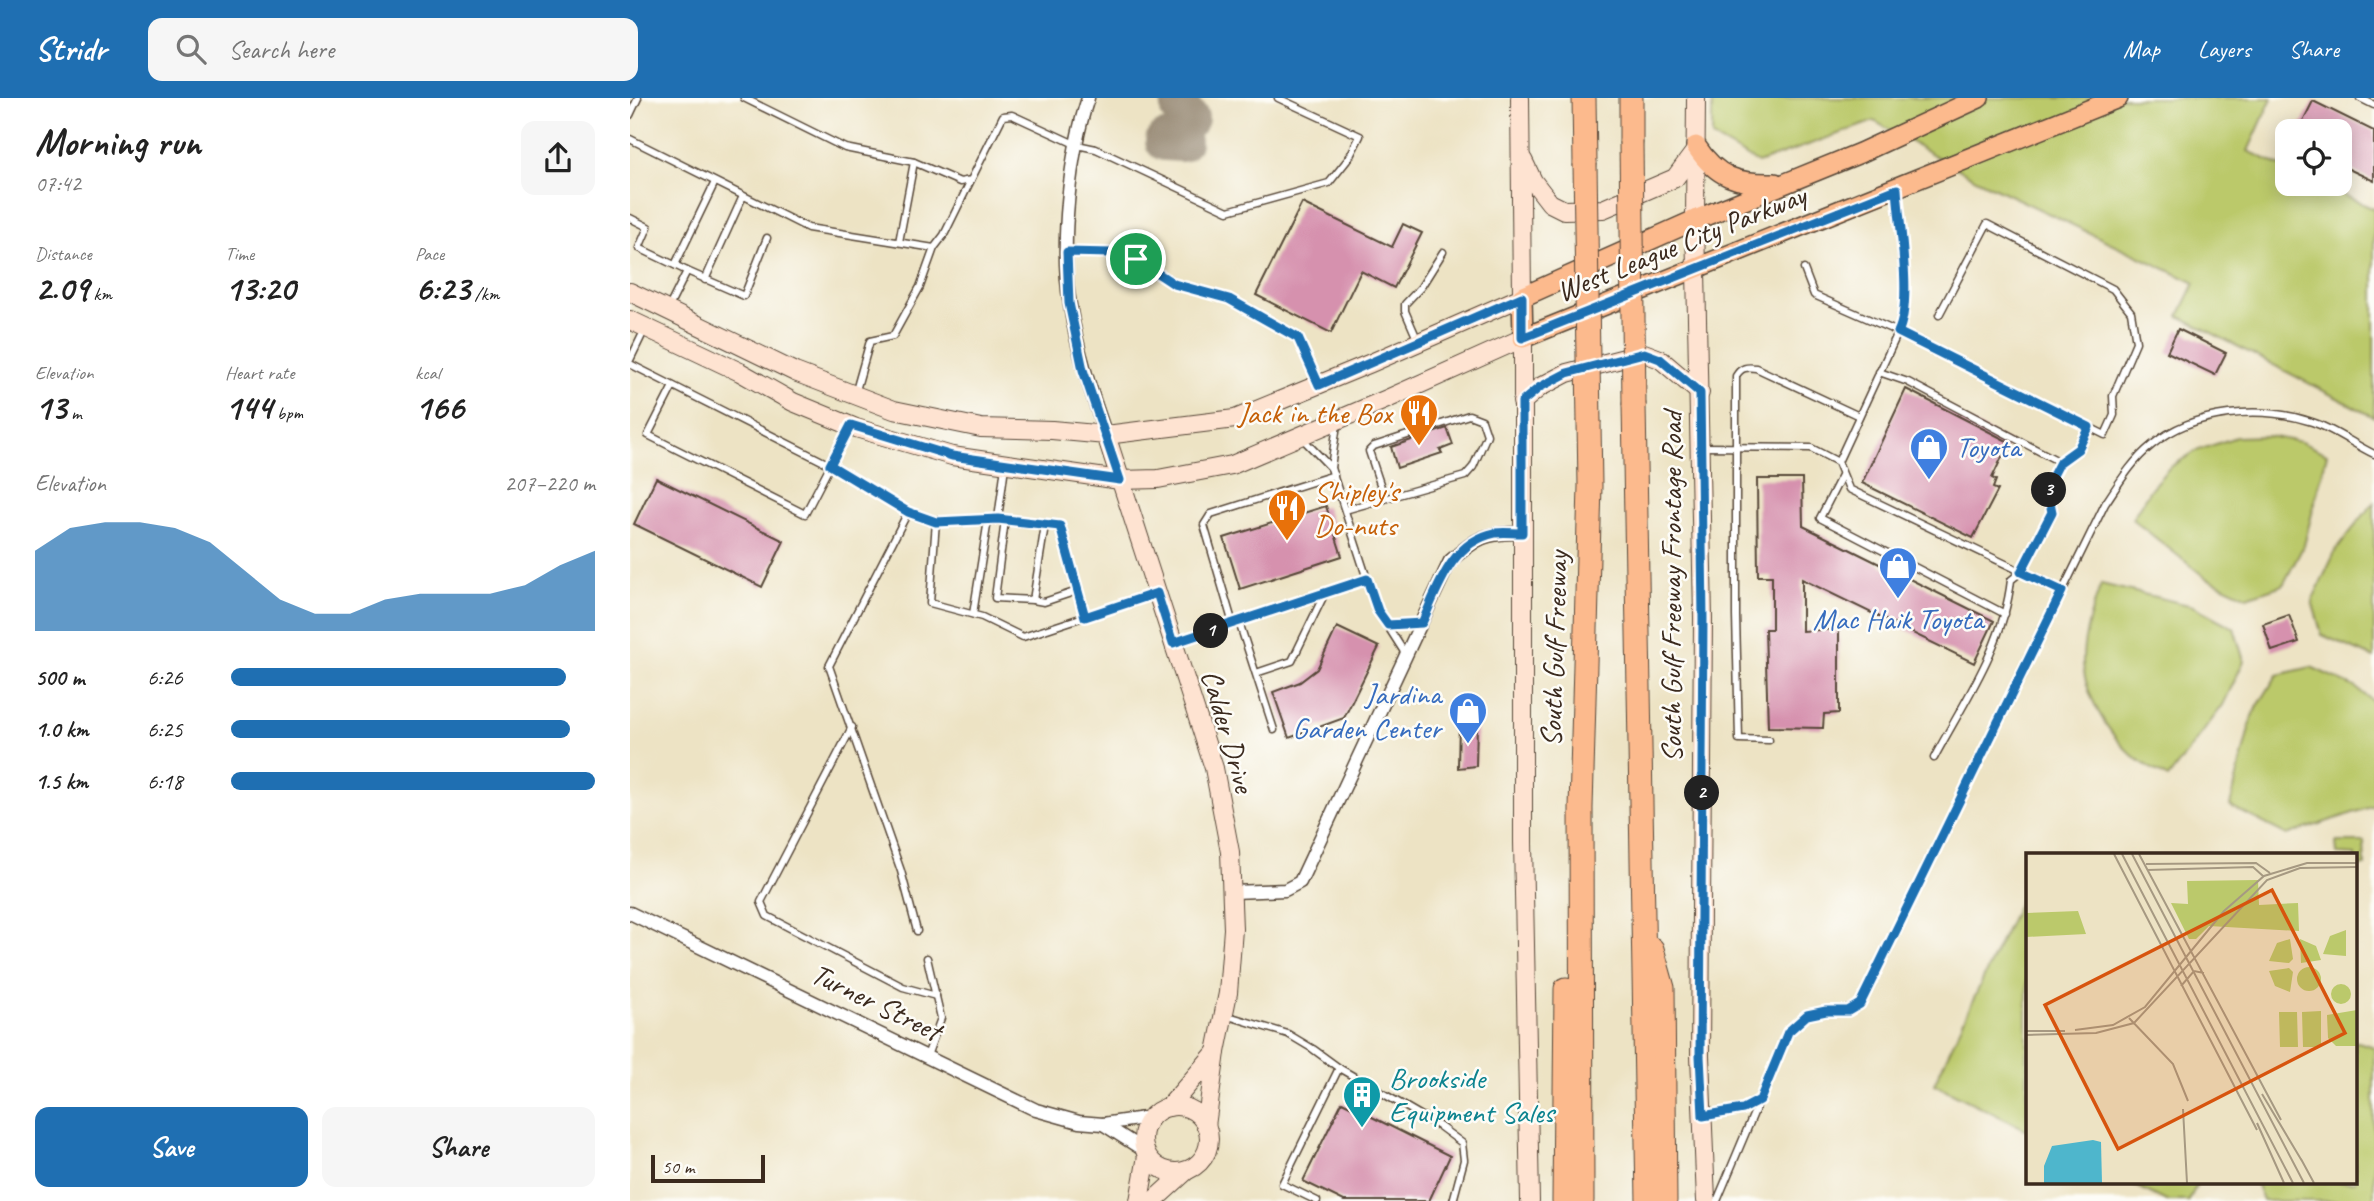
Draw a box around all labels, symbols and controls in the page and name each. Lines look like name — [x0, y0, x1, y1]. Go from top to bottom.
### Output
search box — [148, 18, 638, 81]
text: Stridr — [35, 28, 106, 70]
icon: search — [172, 30, 210, 68]
text: Search here — [228, 33, 334, 66]
text: Map — [2123, 34, 2160, 64]
text: Layers — [2198, 34, 2251, 64]
text: Share — [2289, 34, 2339, 64]
text: Morning run — [35, 119, 201, 166]
map controls — [2275, 119, 2352, 196]
button: locate — [2275, 119, 2352, 196]
button: share — [521, 121, 595, 195]
text: 07:42 — [35, 169, 81, 198]
street label: West League City Parkway — [1551, 175, 1814, 310]
pin — [1106, 229, 1166, 289]
icon: arrive — [1117, 240, 1155, 278]
text: Distance — [35, 242, 92, 266]
text: Time — [225, 242, 254, 266]
text: Pace — [415, 242, 444, 266]
text: 2.09 — [35, 266, 89, 311]
text: 13:20 — [225, 266, 295, 311]
text: 6:23 — [415, 266, 470, 311]
text: km — [89, 282, 112, 306]
text: /km — [470, 282, 499, 306]
text: Elevation — [35, 361, 93, 385]
text: Heart rate — [225, 361, 294, 385]
text: kcal — [415, 361, 440, 385]
text: 13 — [35, 385, 67, 430]
text: 144 — [225, 385, 272, 430]
text: 166 — [415, 385, 464, 430]
restaurant icon: Jack in the Box — [1398, 392, 1440, 447]
place label: Jack in the Box — [1236, 394, 1395, 432]
text: m — [67, 401, 82, 425]
text: bpm — [272, 401, 303, 425]
street label: South Gulf Freeway Frontage Road — [1652, 407, 1690, 763]
shop icon: Toyota — [1908, 426, 1950, 481]
place label: Toyota — [1956, 428, 2023, 466]
text: Elevation — [35, 469, 106, 498]
text: 207–220 m — [504, 469, 595, 498]
place label: Shipley's Do-nuts — [1314, 472, 1402, 544]
pin: 3 — [2032, 472, 2066, 508]
text: 3 — [2044, 477, 2053, 501]
restaurant icon: Shipley's Do-nuts — [1266, 487, 1308, 542]
shop icon: Mac Haik Toyota — [1877, 545, 1919, 600]
street label: South Gulf Freeway — [1532, 548, 1576, 747]
place label: Mac Haik Toyota — [1813, 600, 1986, 638]
pin: 1 — [1194, 614, 1228, 648]
text: 1 — [1206, 618, 1215, 642]
text: 500 m — [35, 663, 84, 692]
text: 6:26 — [147, 663, 183, 692]
street label: Calder Drive — [1192, 665, 1264, 799]
place label: Jardina Garden Center — [1292, 675, 1444, 747]
shop icon: Jardina Garden Center — [1447, 690, 1489, 745]
text: 1.0 km — [35, 715, 89, 744]
text: 6:25 — [147, 715, 183, 744]
text: 1.5 km — [35, 767, 88, 796]
text: 6:18 — [147, 767, 183, 796]
pin: 2 — [1684, 776, 1720, 810]
text: 2 — [1697, 780, 1706, 804]
inset map — [2026, 853, 2357, 1184]
street label: Turner Street — [805, 954, 951, 1051]
place label: Brookside Equipment Sales — [1389, 1059, 1556, 1131]
building icon: Brookside Equipment Sales — [1341, 1074, 1383, 1129]
button: Save — [35, 1107, 308, 1187]
button: Share — [322, 1107, 595, 1187]
scale bar — [651, 1152, 765, 1184]
text: 50 m — [662, 1155, 694, 1179]

